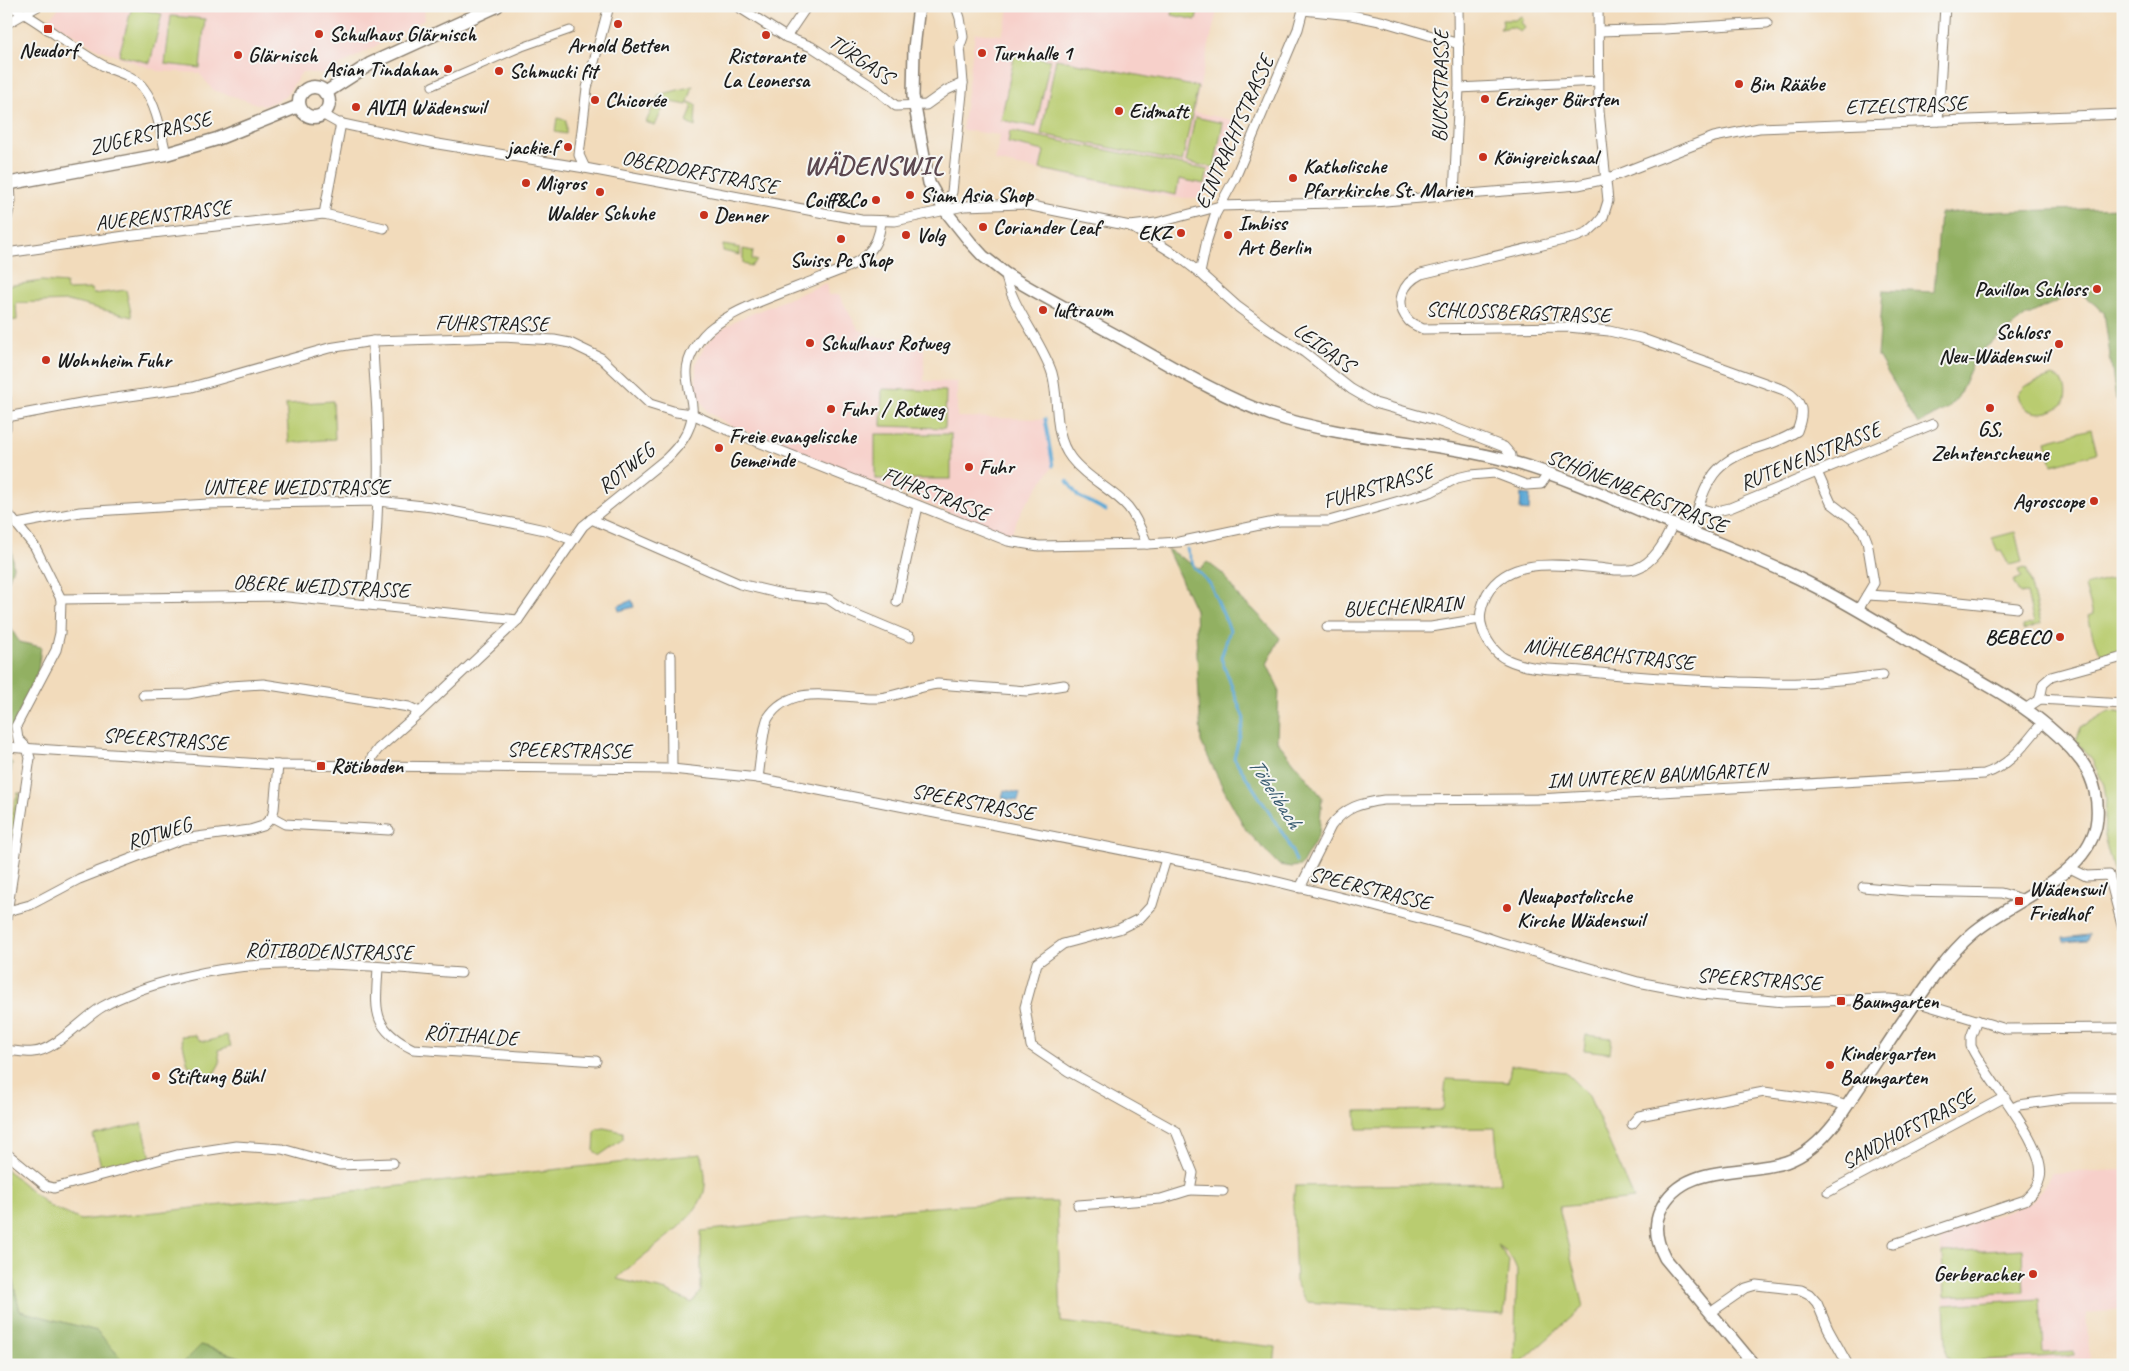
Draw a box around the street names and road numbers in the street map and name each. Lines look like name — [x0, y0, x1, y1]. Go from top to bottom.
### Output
street label: BUCKSTRASSE — [1426, 27, 1454, 142]
street label: TÜRGASS — [824, 28, 901, 92]
street label: EINTRACHTSTRASSE — [1189, 49, 1280, 213]
street label: ETZELSTRASSE — [1845, 90, 1970, 120]
street label: ZUGERSTRASSE — [86, 105, 216, 161]
street label: OBERDORFSTRASSE — [620, 144, 783, 200]
street label: AUERENSTRASSE — [94, 193, 235, 236]
street label: SCHLOSSBERGSTRASSE — [1425, 296, 1614, 328]
street label: FUHRSTRASSE — [435, 309, 551, 337]
street label: LEIGASS — [1289, 316, 1362, 380]
street label: RUTENENSTRASSE — [1736, 415, 1886, 496]
street label: ROTWEG — [592, 435, 662, 499]
street label: SCHÖNENBERGSTRASSE — [1543, 443, 1734, 540]
street label: FUHRSTRASSE — [1320, 457, 1438, 514]
street label: FUHRSTRASSE — [879, 461, 996, 528]
street label: UNTERE WEIDSTRASSE — [203, 474, 392, 500]
street label: OBERE WEIDSTRASSE — [232, 568, 413, 604]
street label: BUECHENRAIN — [1343, 590, 1466, 622]
street label: MÜHLEBACHSTRASSE — [1523, 632, 1698, 676]
street label: SPEERSTRASSE — [102, 722, 231, 757]
street label: SPEERSTRASSE — [507, 736, 634, 764]
street label: IM UNTEREN BAUMGARTEN — [1546, 756, 1771, 794]
street label: SPEERSTRASSE — [910, 777, 1039, 827]
street label: ROTWEG — [124, 810, 197, 855]
street label: SPEERSTRASSE — [1307, 860, 1436, 916]
street label: RÖTIBODENSTRASSE — [245, 937, 415, 966]
street label: SPEERSTRASSE — [1696, 962, 1825, 997]
street label: RÖTIHALDE — [423, 1019, 521, 1051]
street label: SANDHOFSTRASSE — [1837, 1082, 1982, 1175]

